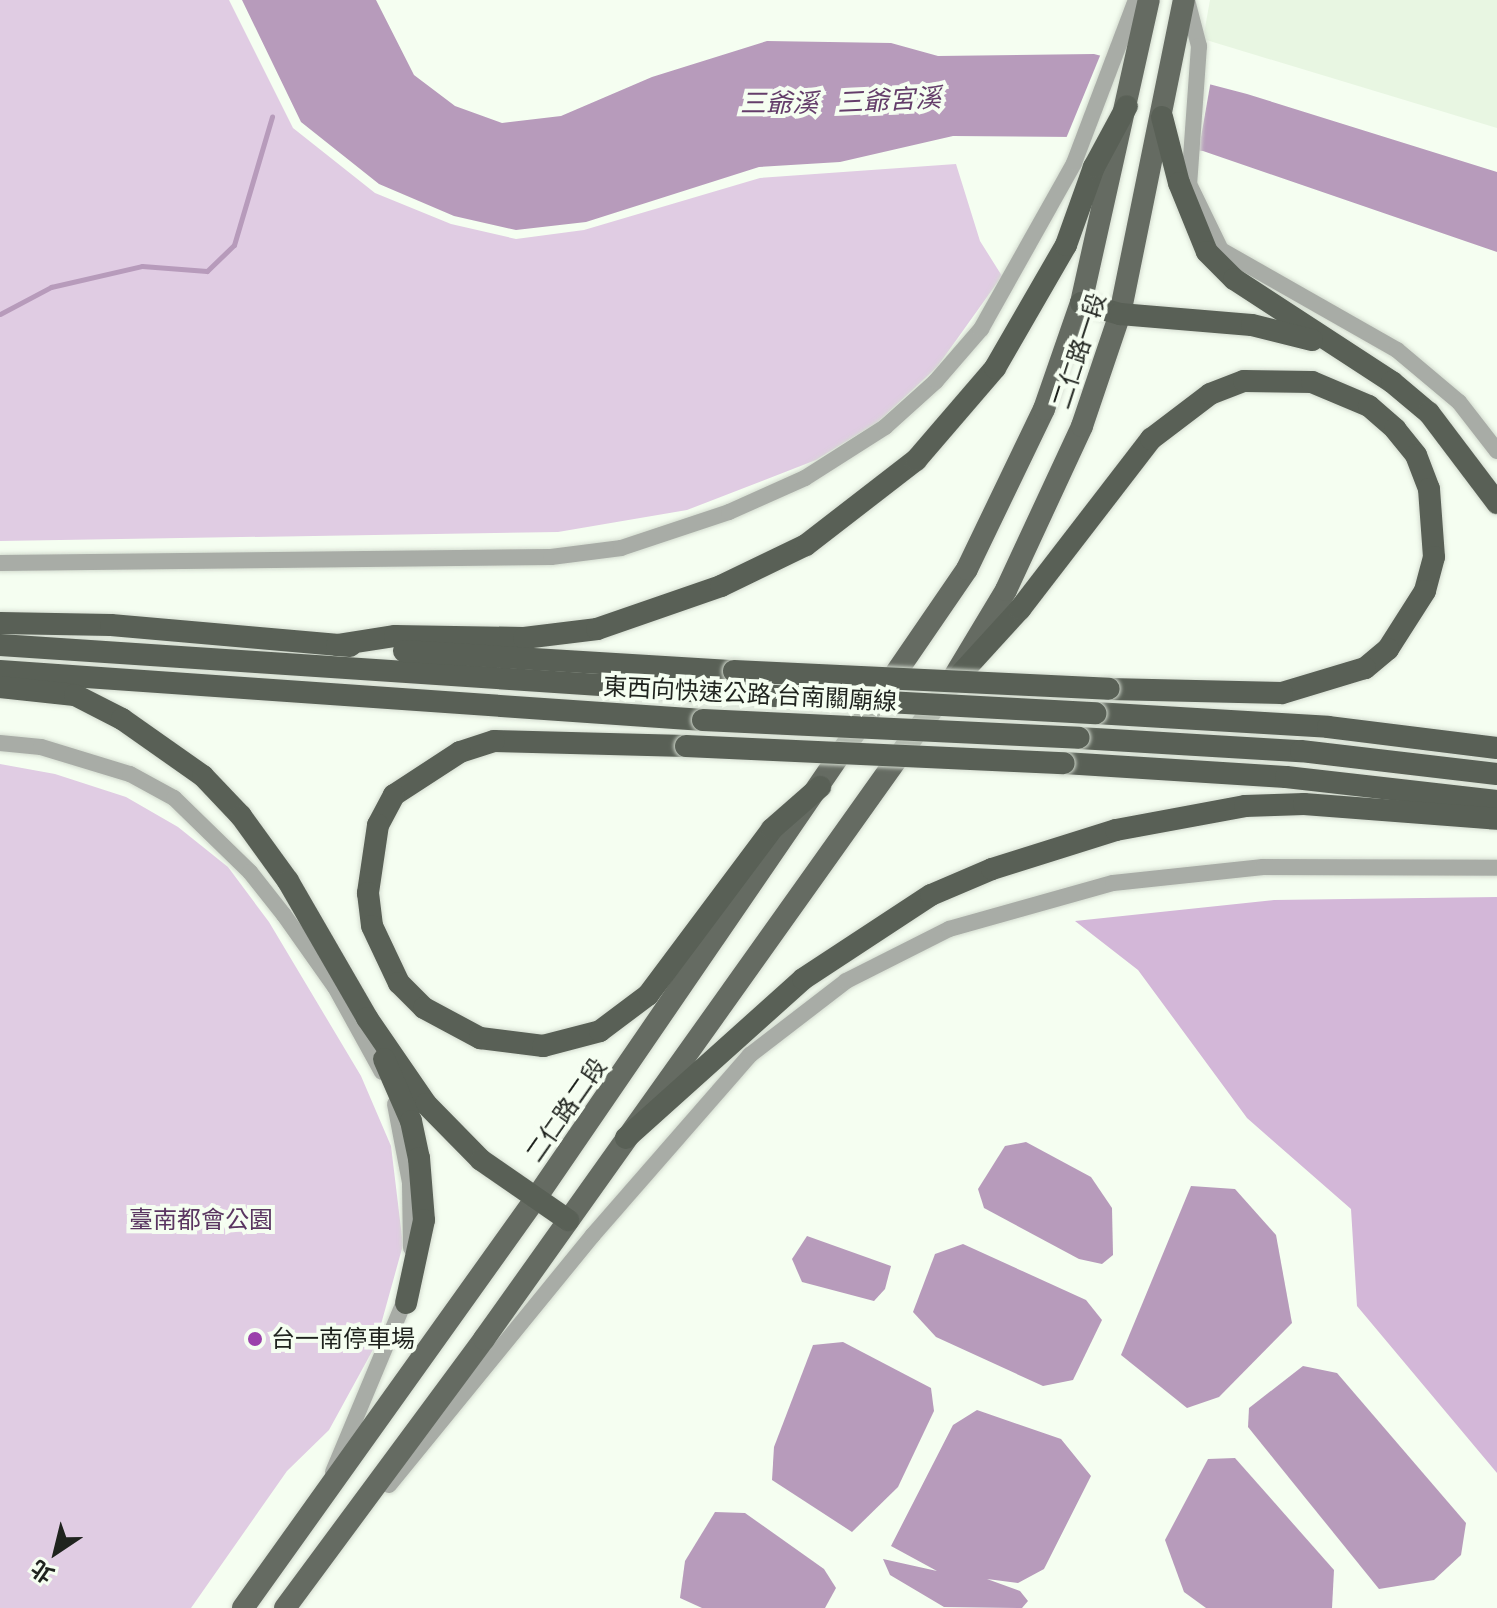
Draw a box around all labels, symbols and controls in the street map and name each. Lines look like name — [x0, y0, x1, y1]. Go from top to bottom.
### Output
water label: 三爺宮溪 — [836, 83, 942, 119]
water label: 三爺溪 — [740, 88, 818, 120]
street label: 二仁路一段 — [1047, 289, 1111, 413]
street label: 東西向快速公路 台南關廟線 — [602, 672, 898, 716]
street label: 二仁路二段 — [520, 1053, 612, 1167]
park label: 臺南都會公園 — [129, 1206, 273, 1234]
place label: 台一南停車場 — [271, 1325, 415, 1353]
marker: 台一南停車場 — [246, 1330, 264, 1348]
north arrow — [16, 1512, 96, 1592]
text: 北 — [25, 1554, 59, 1589]

